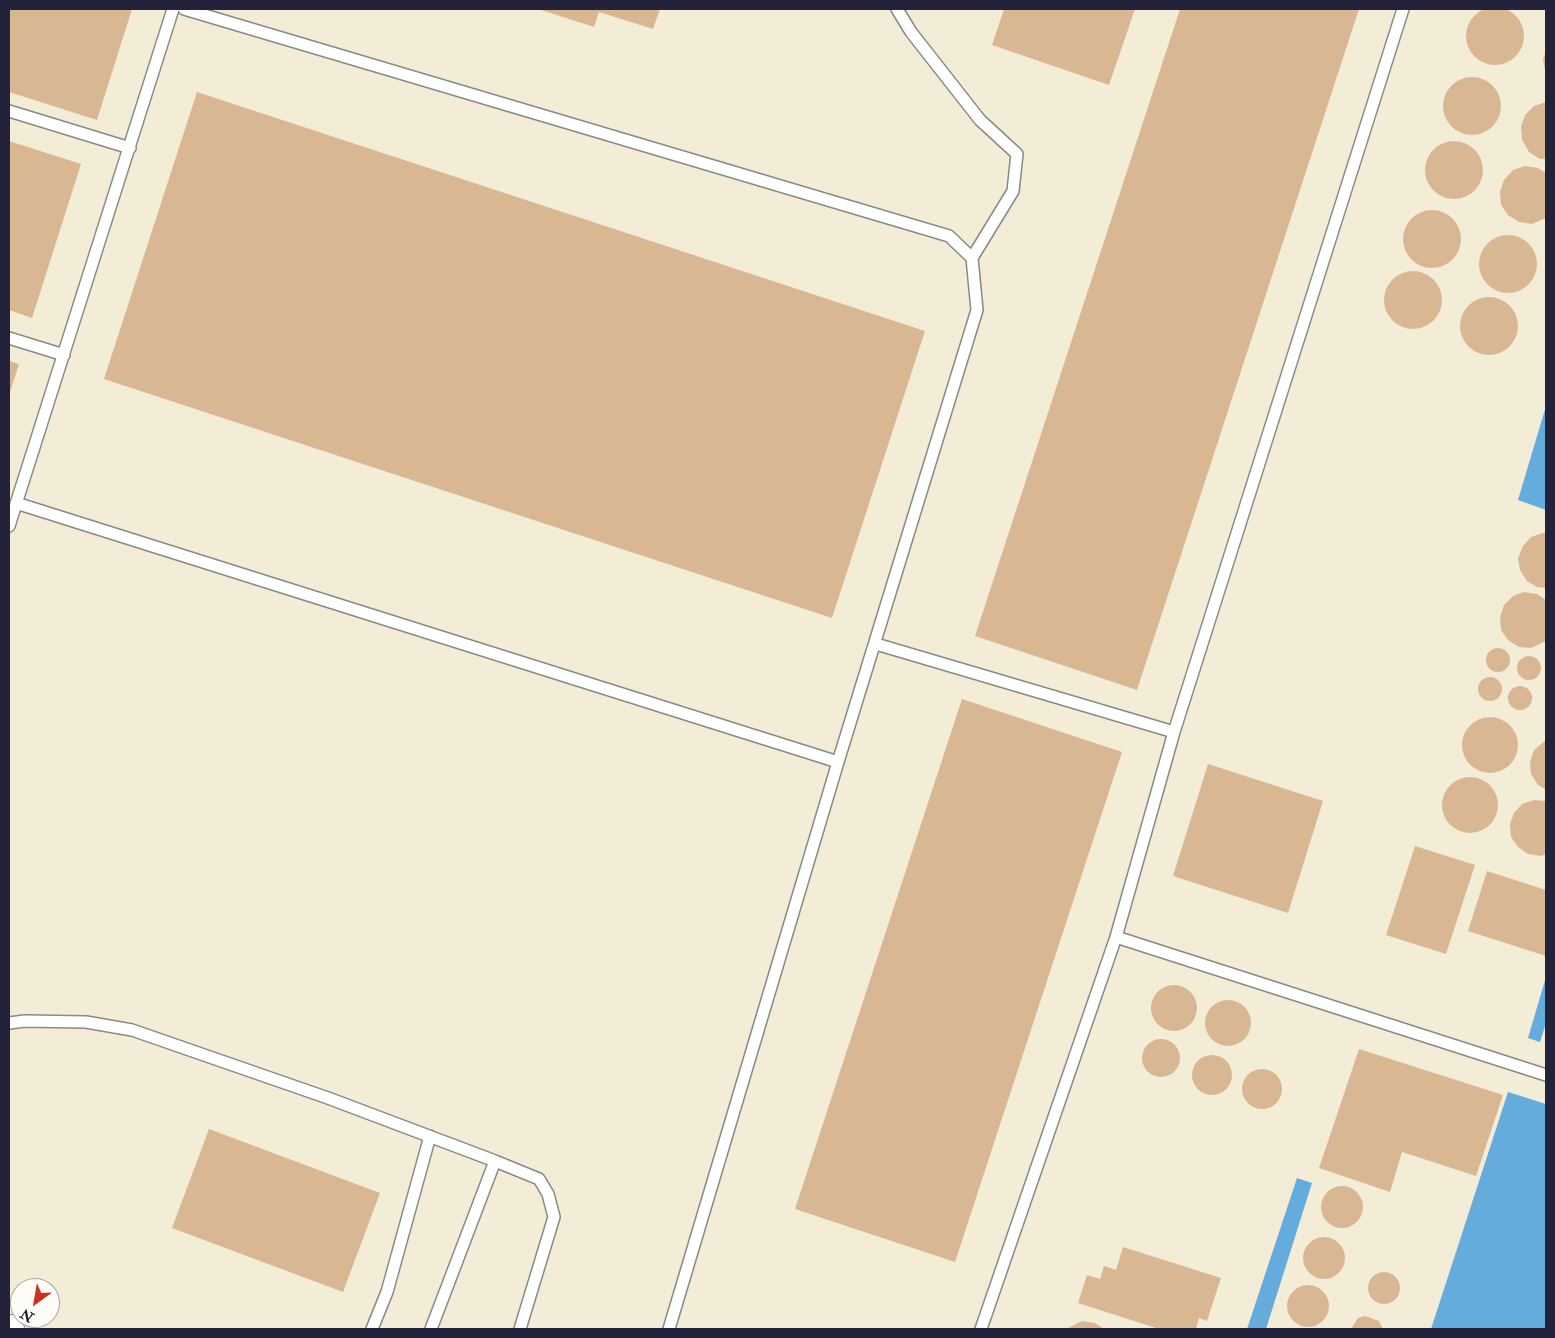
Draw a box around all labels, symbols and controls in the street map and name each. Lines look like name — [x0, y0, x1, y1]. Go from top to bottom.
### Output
north arrow — [10, 1278, 60, 1328]
text: N — [17, 1305, 37, 1326]

